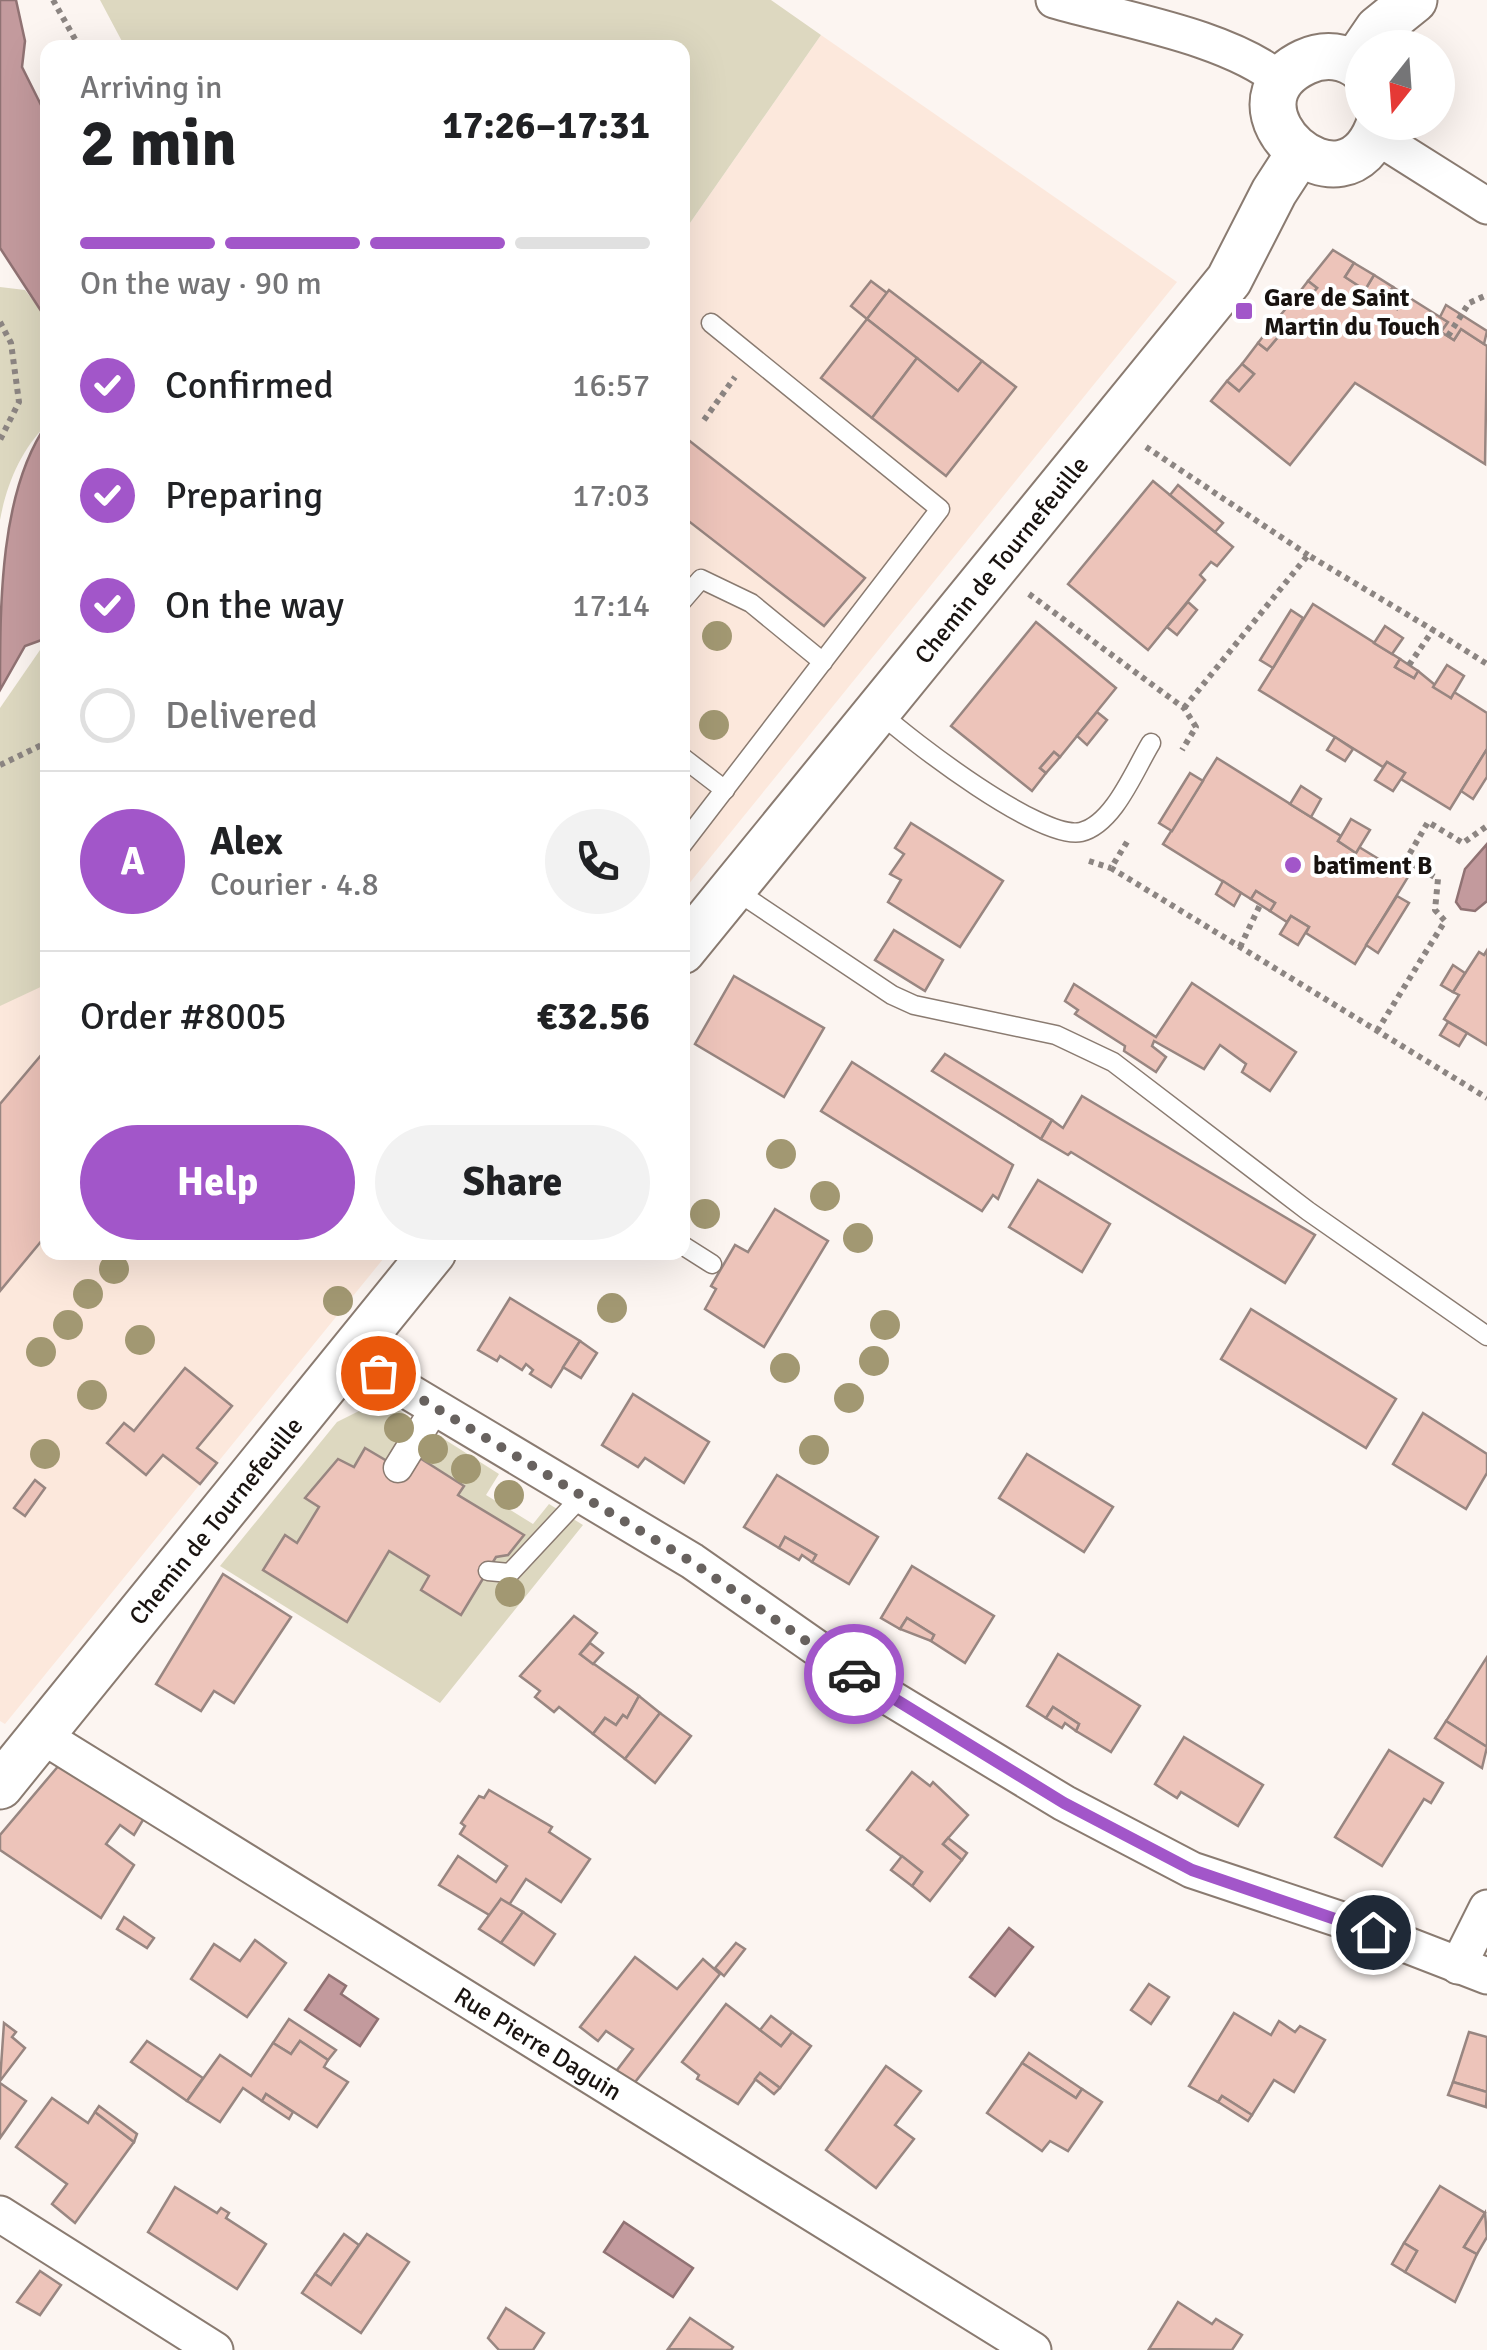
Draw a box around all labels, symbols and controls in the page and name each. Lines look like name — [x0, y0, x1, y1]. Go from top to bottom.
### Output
north arrow — [1345, 30, 1455, 140]
map controls — [1345, 30, 1455, 140]
text: Arriving in — [80, 68, 222, 107]
text: 17:26–17:31 — [442, 102, 650, 149]
text: 2 min — [80, 104, 237, 184]
text: On the way · 90 m — [80, 264, 322, 303]
place label: Gare de Saint Martin du Touch — [1264, 282, 1440, 342]
marker: Gare de Saint Martin du Touch — [1233, 300, 1255, 322]
icon: check — [80, 358, 135, 413]
text: Confirmed — [165, 362, 334, 409]
text: 16:57 — [572, 366, 650, 405]
street label: Chemin de Tournefeuille — [908, 450, 1095, 670]
icon: check — [80, 468, 135, 523]
text: Preparing — [165, 472, 323, 519]
text: 17:03 — [572, 476, 650, 515]
icon: check — [80, 578, 135, 633]
text: On the way — [165, 582, 344, 629]
text: 17:14 — [572, 586, 650, 625]
text: Delivered — [165, 692, 318, 739]
button: phone — [545, 809, 650, 914]
text: Alex — [210, 818, 283, 865]
text: A — [120, 838, 145, 885]
place label: batiment B — [1313, 850, 1432, 881]
marker: batiment B — [1282, 854, 1304, 876]
text: Courier · 4.8 — [210, 865, 379, 904]
text: Order #8005 — [80, 993, 287, 1040]
text: €32.56 — [537, 993, 650, 1040]
button: Help — [80, 1125, 355, 1240]
button: Share — [375, 1125, 650, 1240]
pin — [336, 1331, 421, 1416]
icon: bag — [351, 1346, 406, 1401]
street label: Chemin de Tournefeuille — [122, 1411, 309, 1631]
courier — [804, 1624, 904, 1724]
icon: car — [827, 1647, 882, 1702]
pin — [1331, 1890, 1416, 1975]
icon: home — [1346, 1905, 1401, 1960]
street label: Rue Pierre Daguin — [448, 1980, 627, 2107]

